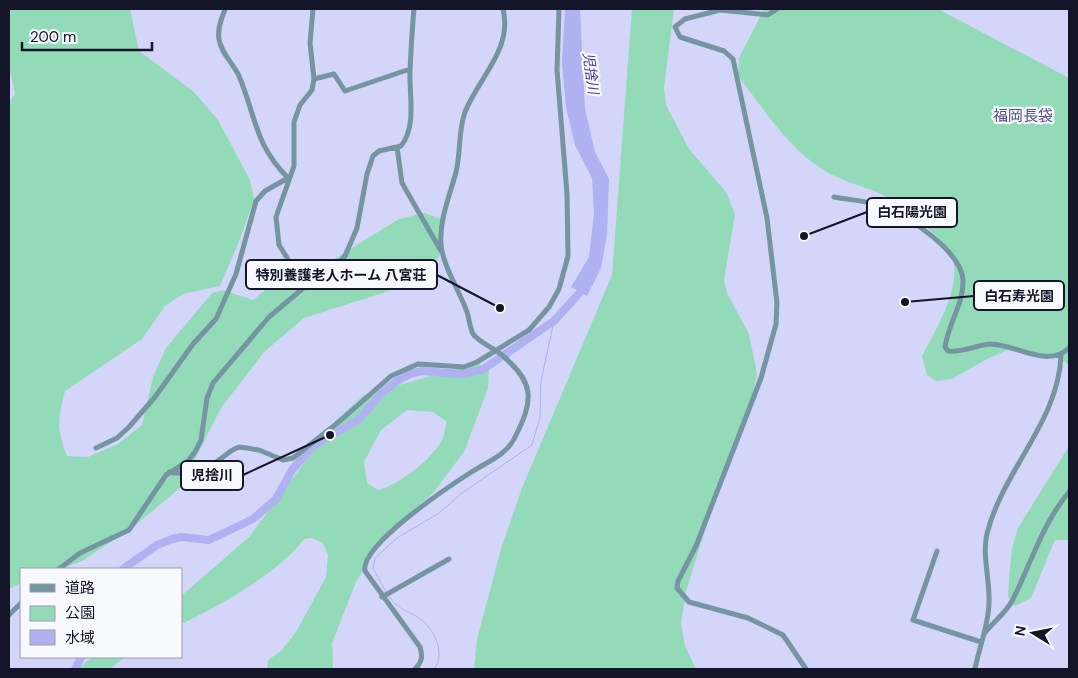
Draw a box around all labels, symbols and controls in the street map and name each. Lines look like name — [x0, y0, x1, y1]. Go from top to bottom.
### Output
scale bar — [22, 20, 152, 52]
text: 200 m — [30, 27, 76, 47]
water label: 児捨川 — [579, 51, 603, 97]
district label: 福岡長袋 — [993, 106, 1053, 126]
callout: 白石陽光園 — [867, 198, 957, 227]
text: 白石陽光園 — [877, 203, 947, 221]
callout: 特別養護老人ホーム 八宮荘 — [246, 260, 437, 289]
text: 特別養護老人ホーム 八宮荘 — [256, 266, 426, 284]
callout: 白石寿光園 — [974, 281, 1064, 310]
text: 白石寿光園 — [984, 287, 1054, 305]
callout: 児捨川 — [181, 461, 243, 490]
text: 児捨川 — [191, 466, 233, 484]
legend — [20, 568, 182, 658]
text: 道路 — [65, 578, 95, 598]
text: 公園 — [65, 603, 95, 623]
north arrow — [1008, 608, 1058, 658]
text: N — [1010, 624, 1030, 637]
text: 水域 — [65, 628, 95, 648]

